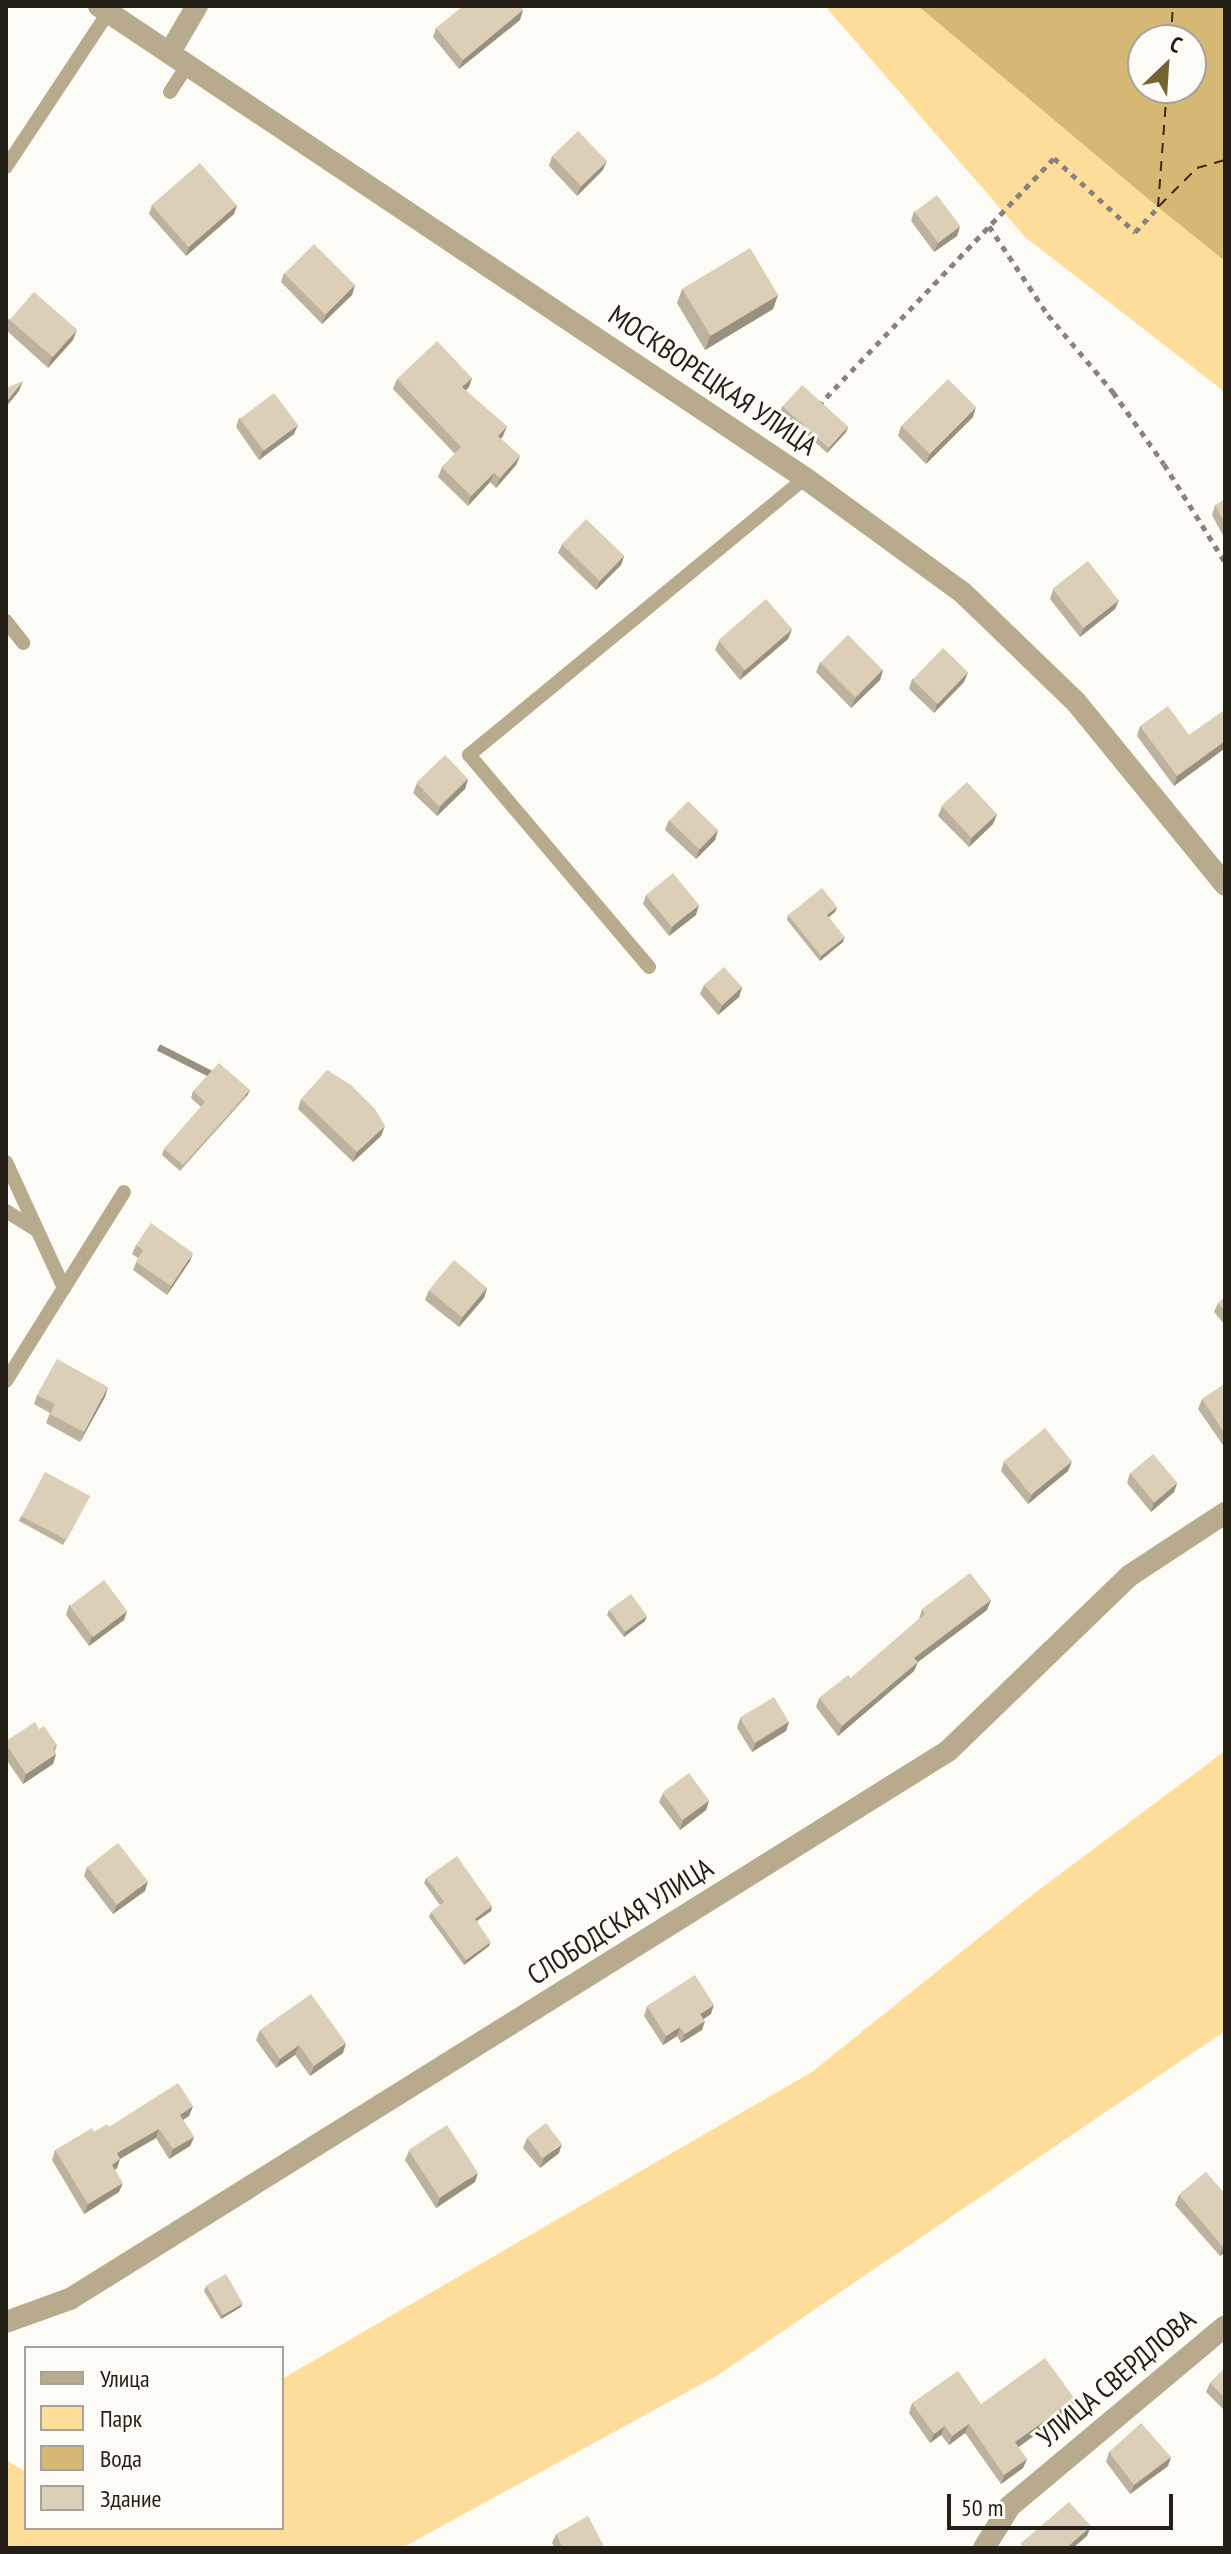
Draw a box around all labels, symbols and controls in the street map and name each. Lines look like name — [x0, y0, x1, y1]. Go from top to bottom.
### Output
north arrow — [1127, 24, 1207, 104]
text: С — [1166, 29, 1187, 59]
street label: МОСКВОРЕЦКАЯ УЛИЦА — [602, 298, 824, 462]
street label: СЛОБОДСКАЯ УЛИЦА — [521, 1850, 719, 1992]
street label: УЛИЦА СВЕРДЛОВА — [1030, 2302, 1202, 2454]
legend — [24, 2346, 284, 2530]
text: Улица — [100, 2363, 150, 2394]
text: Парк — [100, 2403, 142, 2434]
text: Вода — [100, 2443, 142, 2474]
scale bar — [951, 2478, 1177, 2528]
text: Здание — [100, 2483, 161, 2514]
text: 50 m — [961, 2492, 1003, 2523]

